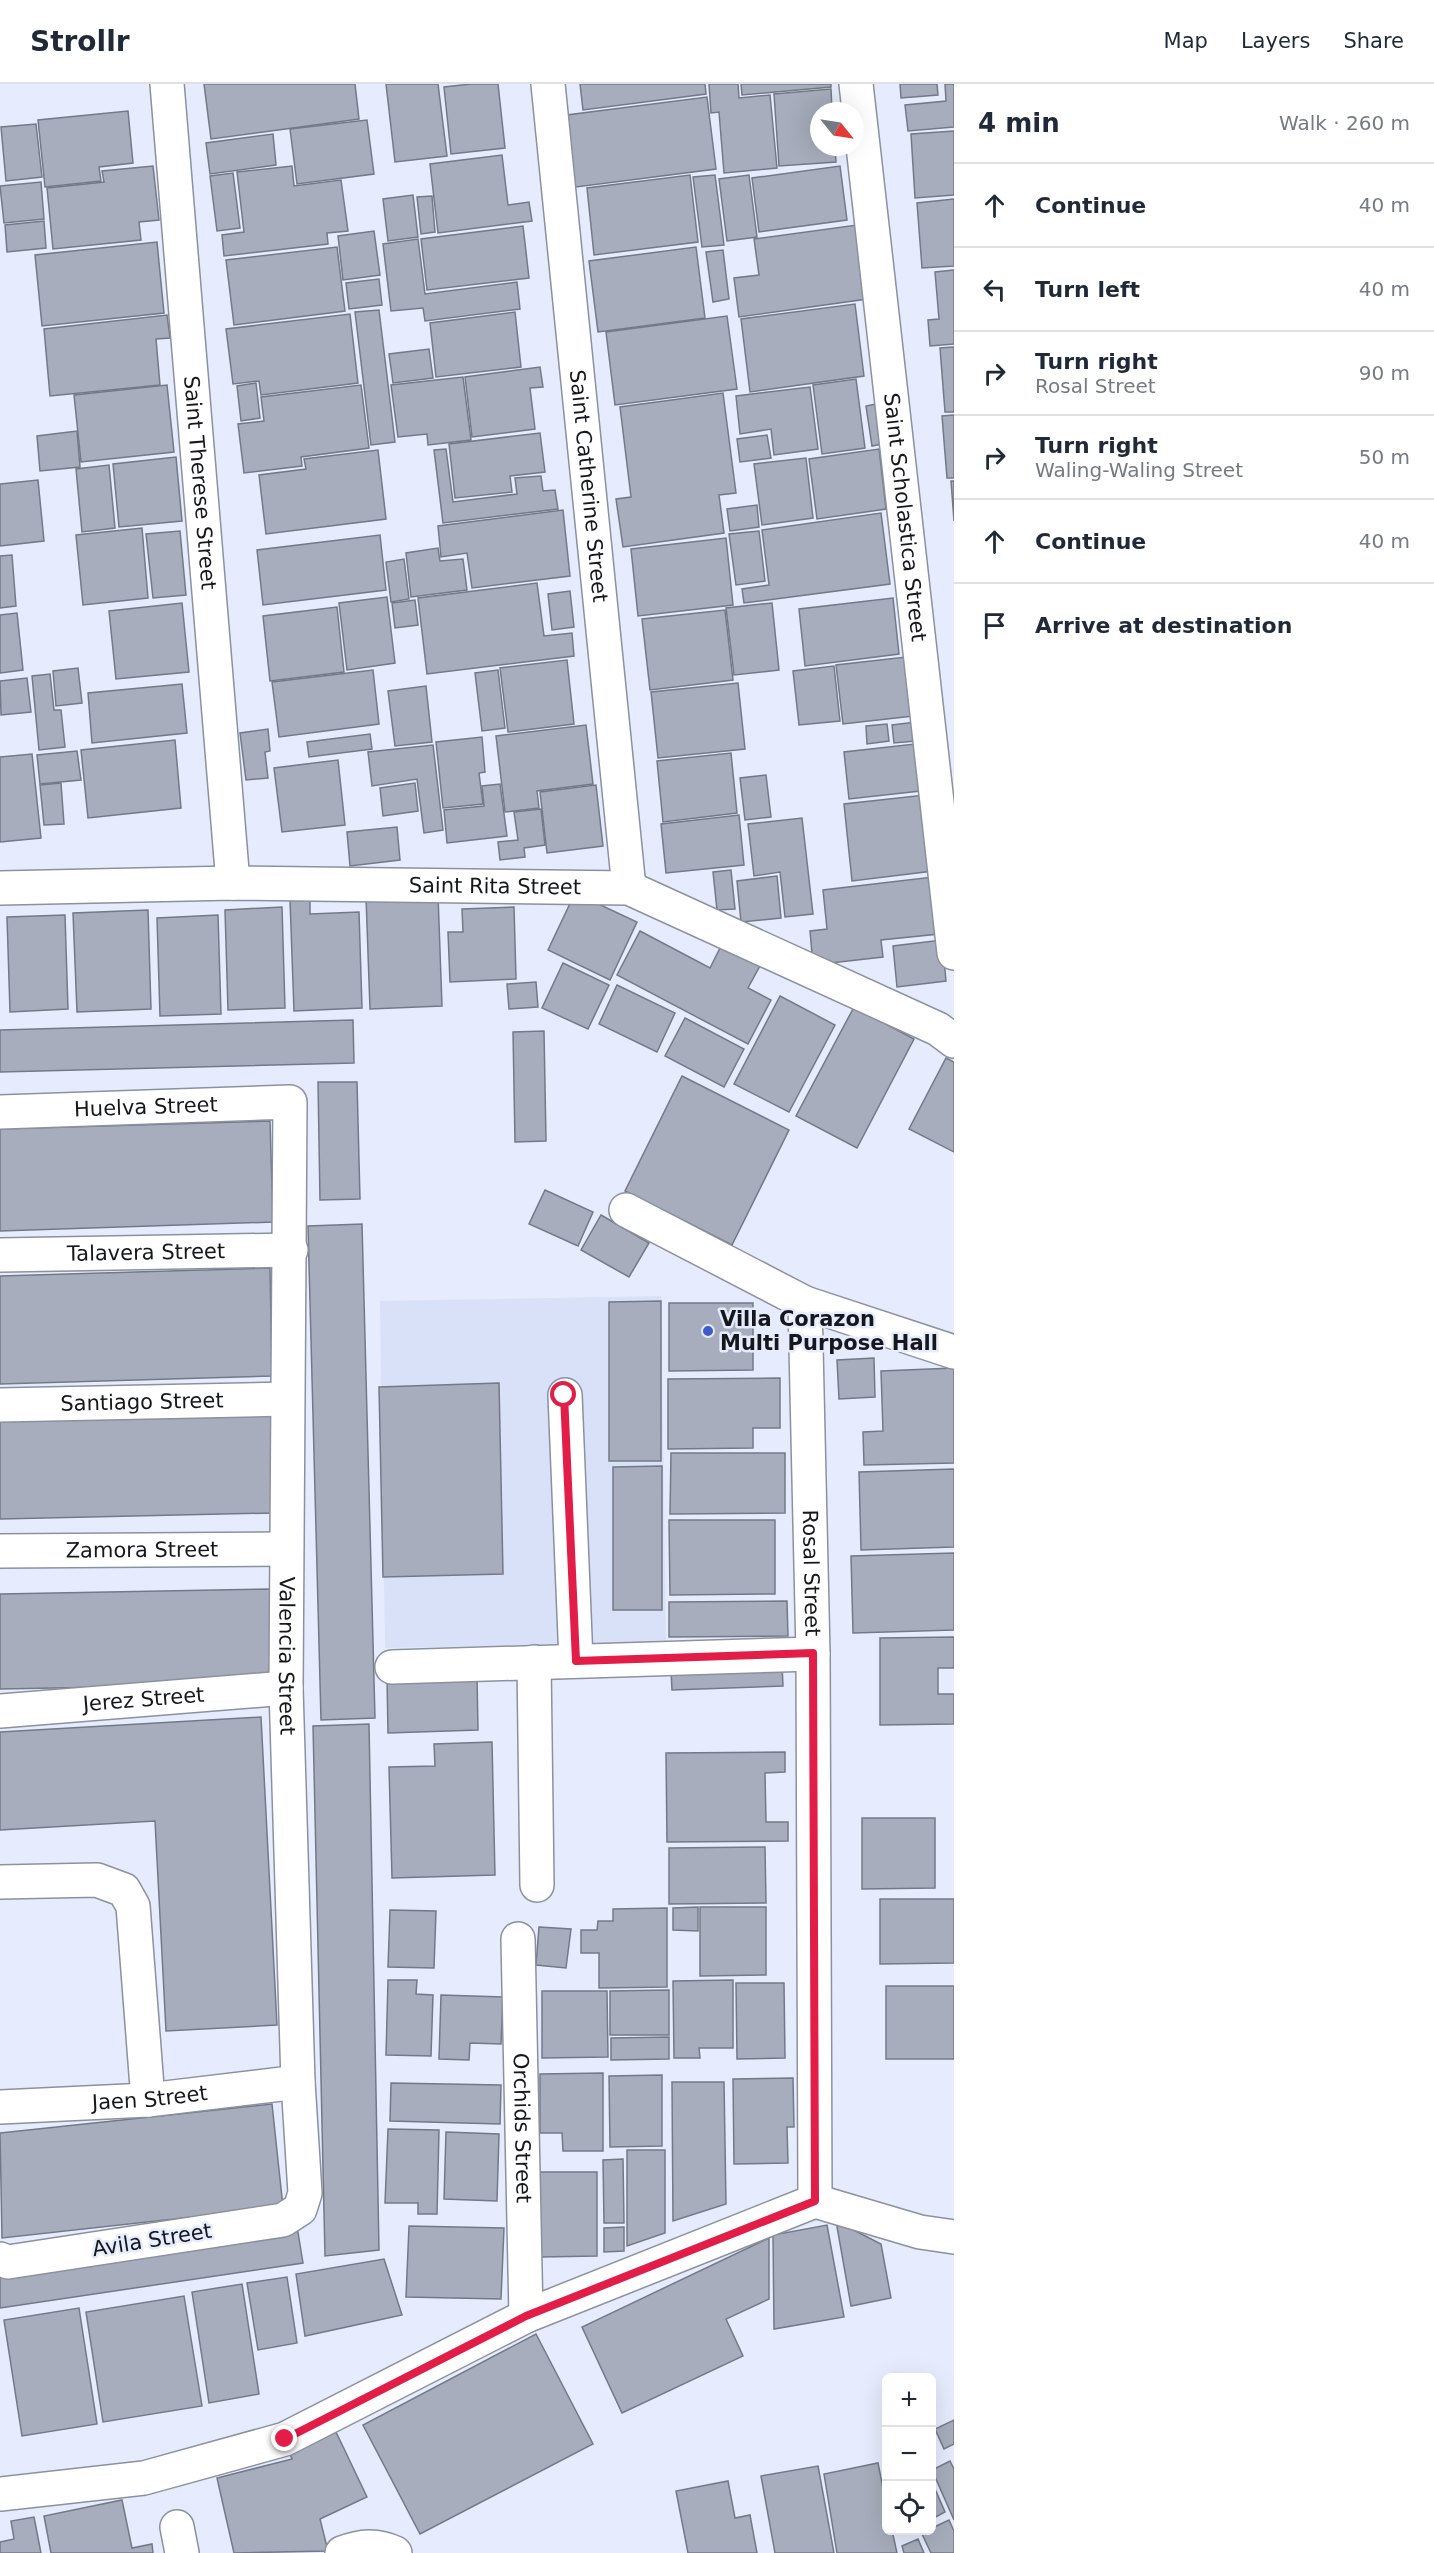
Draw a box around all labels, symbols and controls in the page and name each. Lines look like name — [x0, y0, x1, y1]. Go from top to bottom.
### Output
text: Strollr — [30, 25, 130, 58]
text: Map — [1164, 29, 1208, 53]
text: Layers — [1241, 29, 1310, 53]
text: Share — [1343, 29, 1404, 53]
north arrow — [810, 102, 864, 156]
text: 4 min — [978, 108, 1060, 138]
text: Walk · 260 m — [1279, 111, 1410, 135]
icon: ahead — [978, 189, 1011, 222]
text: Continue — [1035, 193, 1146, 218]
text: 40 m — [1359, 193, 1410, 217]
icon: left — [978, 273, 1011, 306]
text: Turn left — [1035, 277, 1140, 302]
text: 40 m — [1359, 277, 1410, 301]
text: Turn right — [1035, 349, 1158, 374]
icon: right — [978, 357, 1011, 390]
text: 90 m — [1359, 361, 1410, 385]
street label: Saint Catherine Street — [565, 369, 612, 603]
text: Rosal Street — [1035, 374, 1156, 398]
street label: Saint Therese Street — [179, 375, 221, 591]
street label: Saint Scholastica Street — [879, 392, 931, 643]
text: Turn right — [1035, 433, 1158, 458]
icon: right — [978, 441, 1011, 474]
text: 50 m — [1359, 445, 1410, 469]
text: Waling-Waling Street — [1035, 458, 1243, 482]
icon: ahead — [978, 525, 1011, 558]
text: Continue — [1035, 529, 1146, 554]
text: 40 m — [1359, 529, 1410, 553]
icon: arrive — [978, 609, 1011, 642]
text: Arrive at destination — [1035, 613, 1292, 638]
street label: Saint Rita Street — [409, 873, 581, 899]
street label: Huelva Street — [74, 1092, 218, 1121]
street label: Talavera Street — [66, 1239, 225, 1266]
place label: Villa Corazon Multi Purpose Hall — [720, 1307, 938, 1355]
marker: Villa Corazon Multi Purpose Hall — [701, 1324, 715, 1338]
route start — [550, 1381, 576, 1407]
street label: Santiago Street — [60, 1388, 224, 1416]
street label: Rosal Street — [798, 1509, 825, 1637]
street label: Zamora Street — [66, 1537, 218, 1563]
street label: Valencia Street — [274, 1576, 299, 1735]
street label: Jerez Street — [80, 1683, 205, 1716]
street label: Orchids Street — [508, 2053, 536, 2203]
street label: Jaen Street — [89, 2081, 209, 2115]
street label: Avila Street — [91, 2219, 213, 2261]
map controls — [882, 2373, 936, 2535]
button: + — [882, 2373, 936, 2427]
route end — [271, 2425, 297, 2451]
button: − — [882, 2427, 936, 2481]
button: locate — [882, 2481, 936, 2535]

